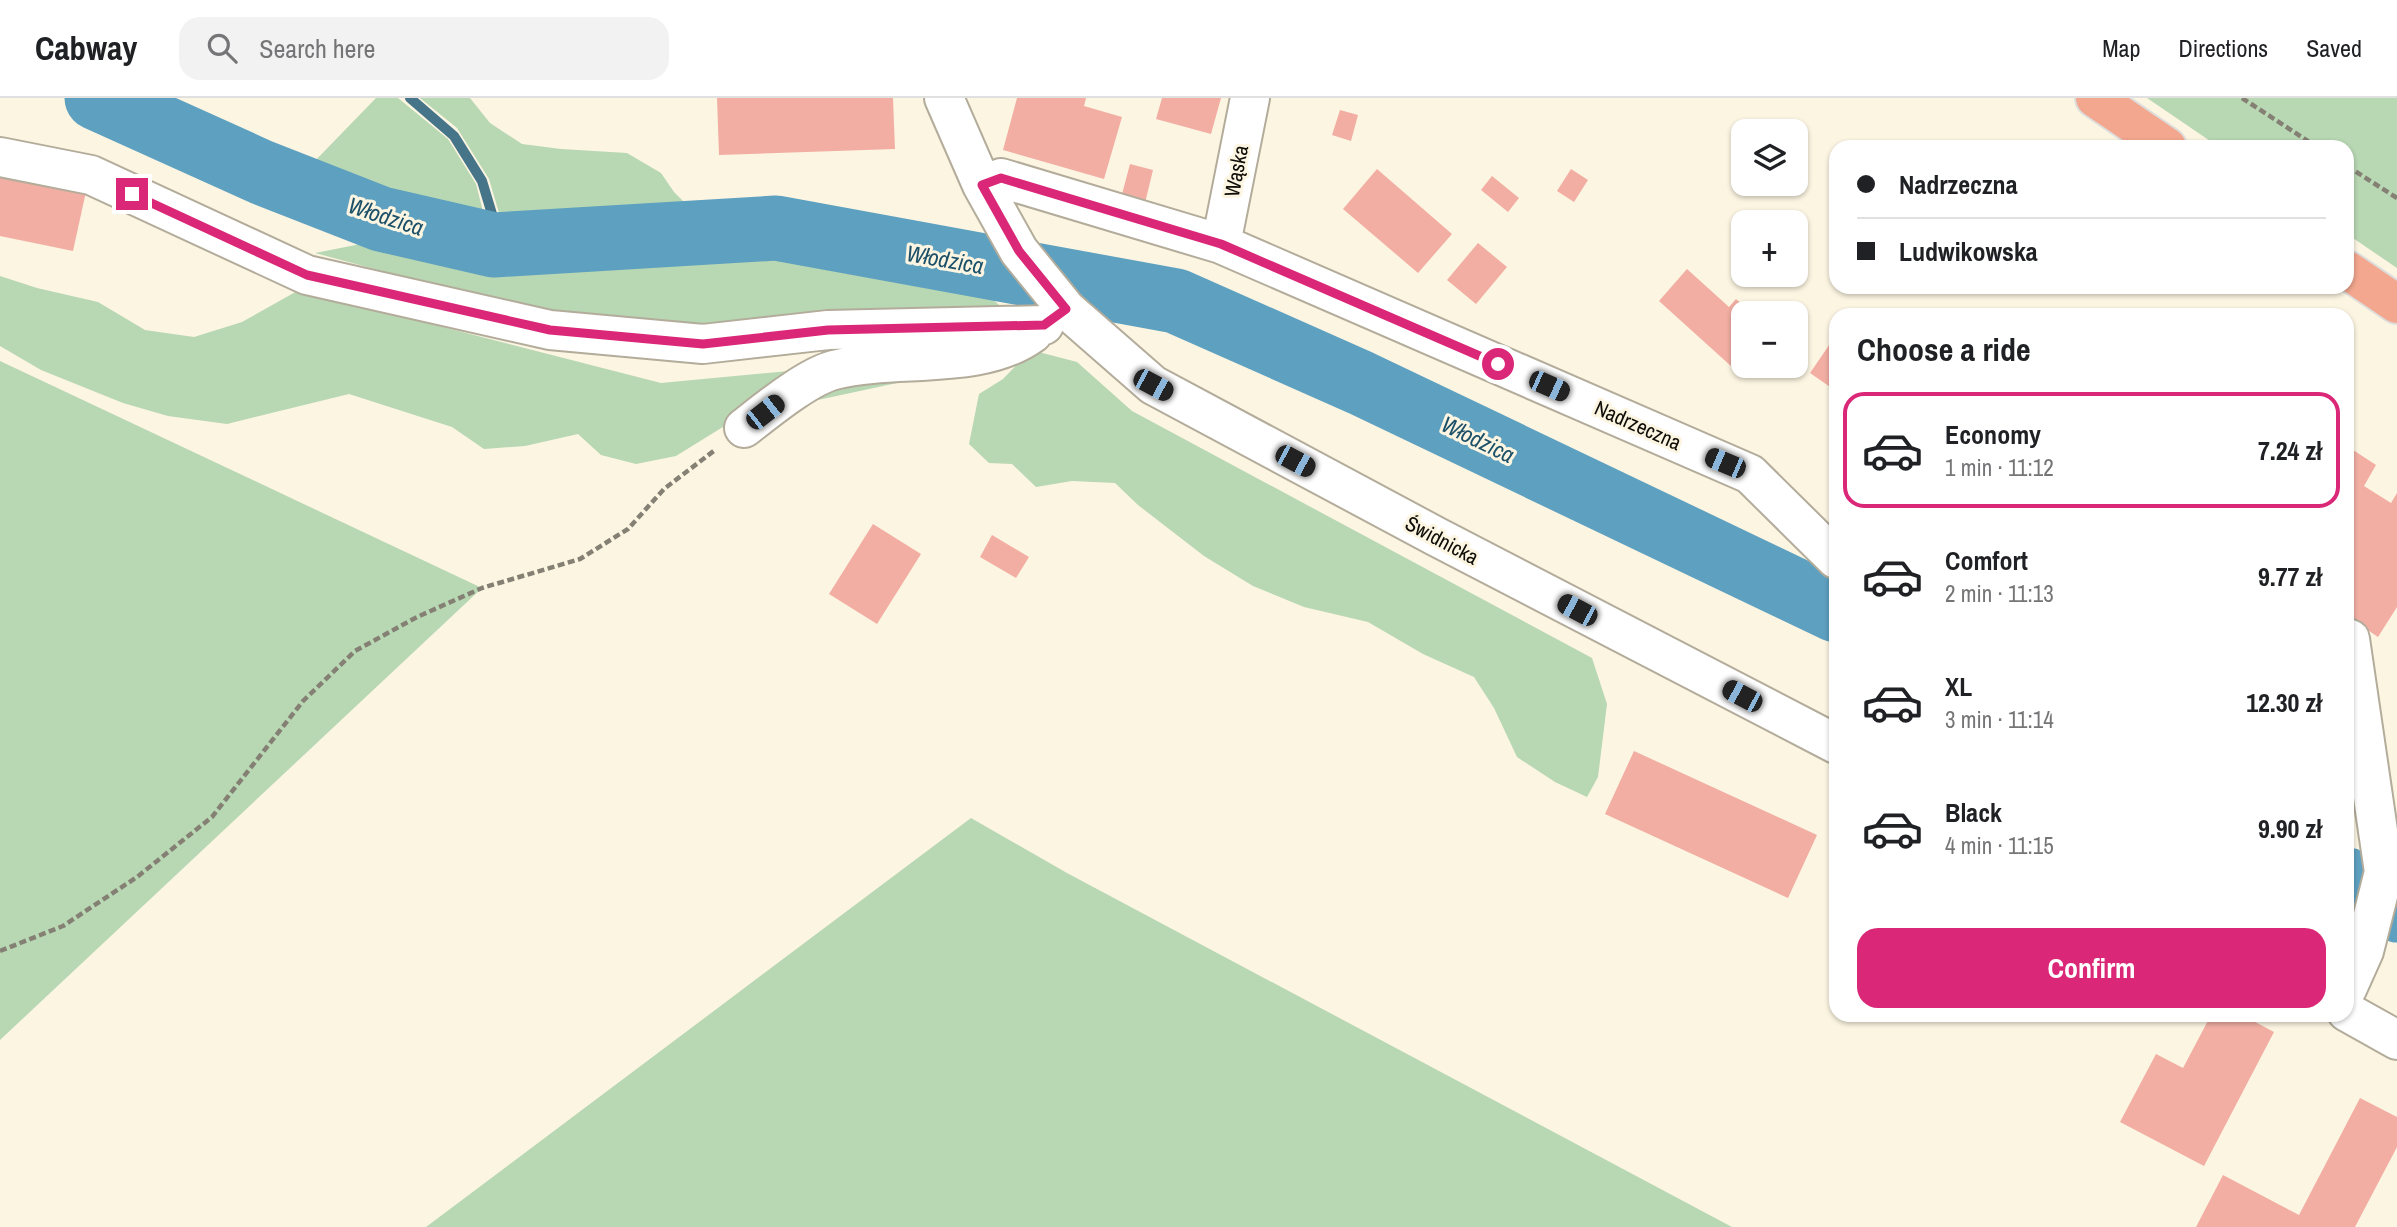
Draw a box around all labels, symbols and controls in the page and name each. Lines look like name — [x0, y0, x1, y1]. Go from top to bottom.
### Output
search box — [179, 17, 669, 80]
text: Cabway — [35, 26, 137, 70]
icon: search — [203, 29, 241, 67]
text: Search here — [259, 31, 375, 66]
text: Map — [2102, 32, 2140, 64]
text: Directions — [2178, 32, 2268, 64]
text: Saved — [2306, 32, 2362, 64]
map controls — [1731, 119, 1808, 378]
button: layers — [1731, 119, 1808, 196]
street label: Wąska — [1217, 142, 1255, 199]
text: Nadrzeczna — [1899, 167, 2017, 202]
route end — [116, 178, 148, 210]
water label: Włodzica — [344, 189, 428, 243]
button: + — [1731, 210, 1808, 287]
text: Ludwikowska — [1899, 234, 2038, 269]
water label: Włodzica — [904, 237, 986, 281]
button: − — [1731, 301, 1808, 378]
text: Choose a ride — [1857, 328, 2031, 371]
route start — [1482, 348, 1514, 380]
car — [1130, 366, 1177, 404]
car — [1526, 368, 1573, 404]
car — [742, 391, 789, 433]
street label: Nadrzeczna — [1590, 393, 1686, 457]
water label: Włodzica — [1436, 408, 1520, 470]
text: Economy — [1945, 417, 2041, 452]
icon: car — [1861, 419, 1924, 482]
text: 7.24 zł — [2258, 433, 2322, 468]
car — [1272, 442, 1319, 480]
car — [1702, 445, 1749, 481]
text: 1 min · 11:12 — [1945, 452, 2054, 483]
street label: Świdnicka — [1400, 509, 1484, 572]
text: Comfort — [1945, 543, 2028, 578]
icon: car — [1861, 545, 1924, 608]
text: 9.77 zł — [2258, 559, 2322, 594]
text: 2 min · 11:13 — [1945, 578, 2054, 609]
car — [1554, 591, 1601, 629]
text: XL — [1945, 669, 1972, 704]
icon: car — [1861, 671, 1924, 734]
car — [1719, 677, 1766, 715]
text: 12.30 zł — [2246, 685, 2322, 720]
text: 3 min · 11:14 — [1945, 704, 2054, 735]
text: Black — [1945, 795, 2002, 830]
icon: car — [1861, 797, 1924, 860]
text: 9.90 zł — [2258, 811, 2322, 846]
text: 4 min · 11:15 — [1945, 830, 2054, 861]
button: Confirm — [1857, 928, 2326, 1008]

